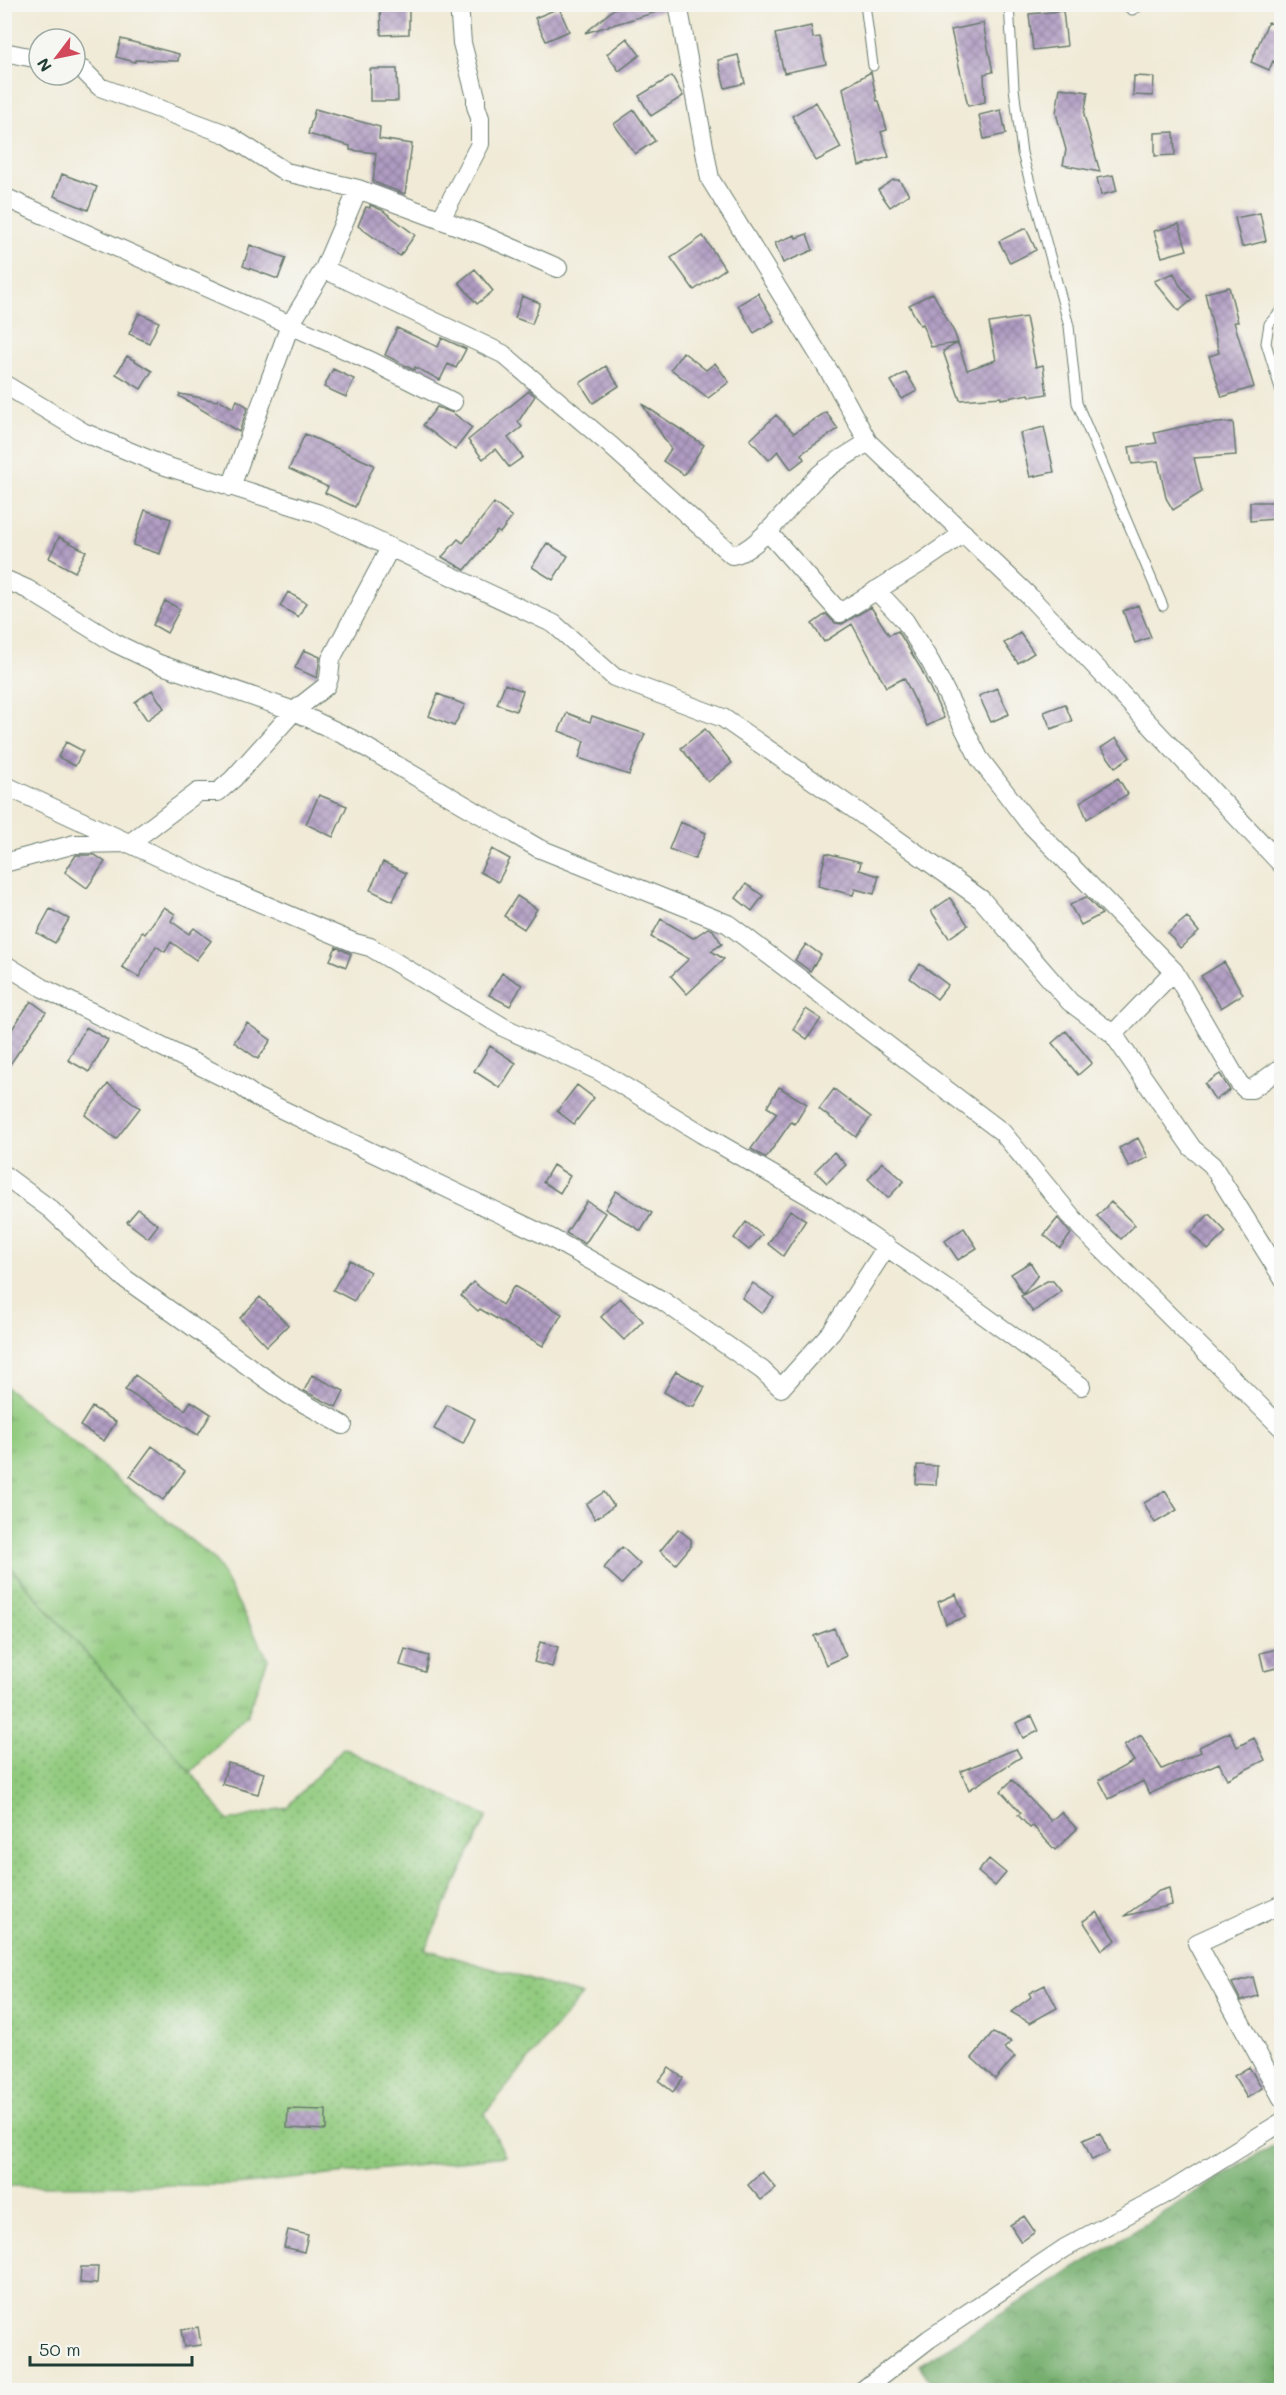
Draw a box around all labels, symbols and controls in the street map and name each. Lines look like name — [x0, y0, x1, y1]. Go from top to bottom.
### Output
north arrow — [27, 27, 87, 87]
text: N — [32, 54, 56, 76]
scale bar — [30, 2329, 192, 2367]
text: 50 m — [39, 2337, 81, 2361]

